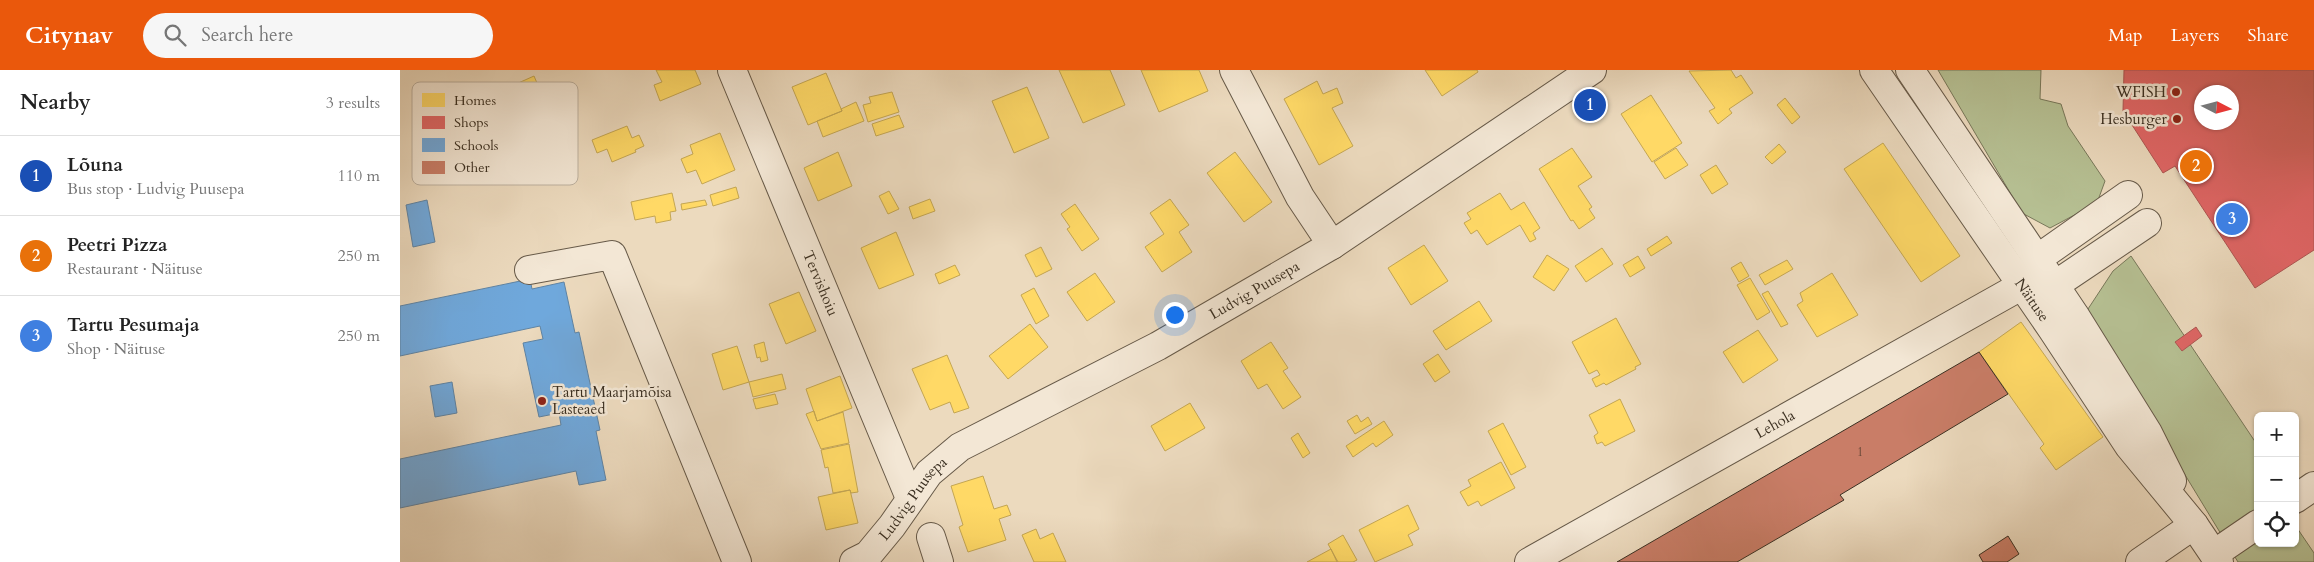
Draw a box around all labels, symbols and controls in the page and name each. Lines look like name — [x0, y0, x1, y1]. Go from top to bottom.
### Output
search box — [143, 13, 493, 58]
text: Citynav — [25, 19, 113, 52]
icon: search — [161, 21, 189, 49]
text: Search here — [201, 22, 293, 48]
text: Map — [2108, 23, 2143, 48]
text: Layers — [2171, 23, 2220, 48]
text: Share — [2248, 23, 2289, 48]
legend — [412, 82, 578, 185]
place label: WFISH — [2115, 82, 2166, 102]
north arrow — [2194, 85, 2239, 130]
pin: 1 — [1574, 86, 1606, 124]
marker: WFISH — [2170, 86, 2182, 98]
text: Nearby — [20, 88, 91, 117]
text: Homes — [454, 91, 496, 110]
text: 3 results — [326, 92, 380, 114]
place label: Hesburger — [2100, 109, 2168, 129]
text: Shops — [454, 113, 489, 132]
marker: Hesburger — [2171, 113, 2183, 125]
text: Schools — [454, 136, 499, 155]
pin: 2 — [2180, 147, 2212, 185]
text: Lõuna — [67, 152, 123, 178]
text: Other — [454, 158, 491, 177]
text: 1 — [32, 165, 40, 187]
text: 110 m — [338, 165, 380, 187]
text: Bus stop · Ludvig Puusepa — [67, 178, 244, 200]
pin: 3 — [2216, 200, 2248, 238]
text: Peetri Pizza — [67, 232, 168, 258]
text: 2 — [32, 245, 40, 267]
text: 250 m — [338, 245, 380, 267]
street label: Tervishoiu — [798, 248, 843, 319]
street label: Ludvig Puusepa — [1205, 256, 1304, 324]
text: Restaurant · Näituse — [67, 258, 203, 280]
street label: Näituse — [2010, 274, 2054, 326]
your location — [1162, 302, 1188, 328]
text: Tartu Pesumaja — [67, 312, 200, 338]
text: 3 — [32, 325, 40, 347]
text: 250 m — [338, 325, 380, 347]
text: Shop · Näituse — [67, 338, 165, 360]
place label: Tartu Maarjamõisa Lasteaed — [552, 382, 672, 419]
marker: Tartu Maarjamõisa Lasteaed — [536, 395, 548, 407]
street label: Lehola — [1751, 405, 1799, 443]
map controls — [2254, 412, 2299, 547]
button: + — [2254, 412, 2299, 457]
house number: 1 — [1857, 444, 1863, 460]
street label: Ludvig Puusepa — [874, 452, 952, 545]
button: − — [2254, 457, 2299, 502]
button: locate — [2254, 502, 2299, 547]

